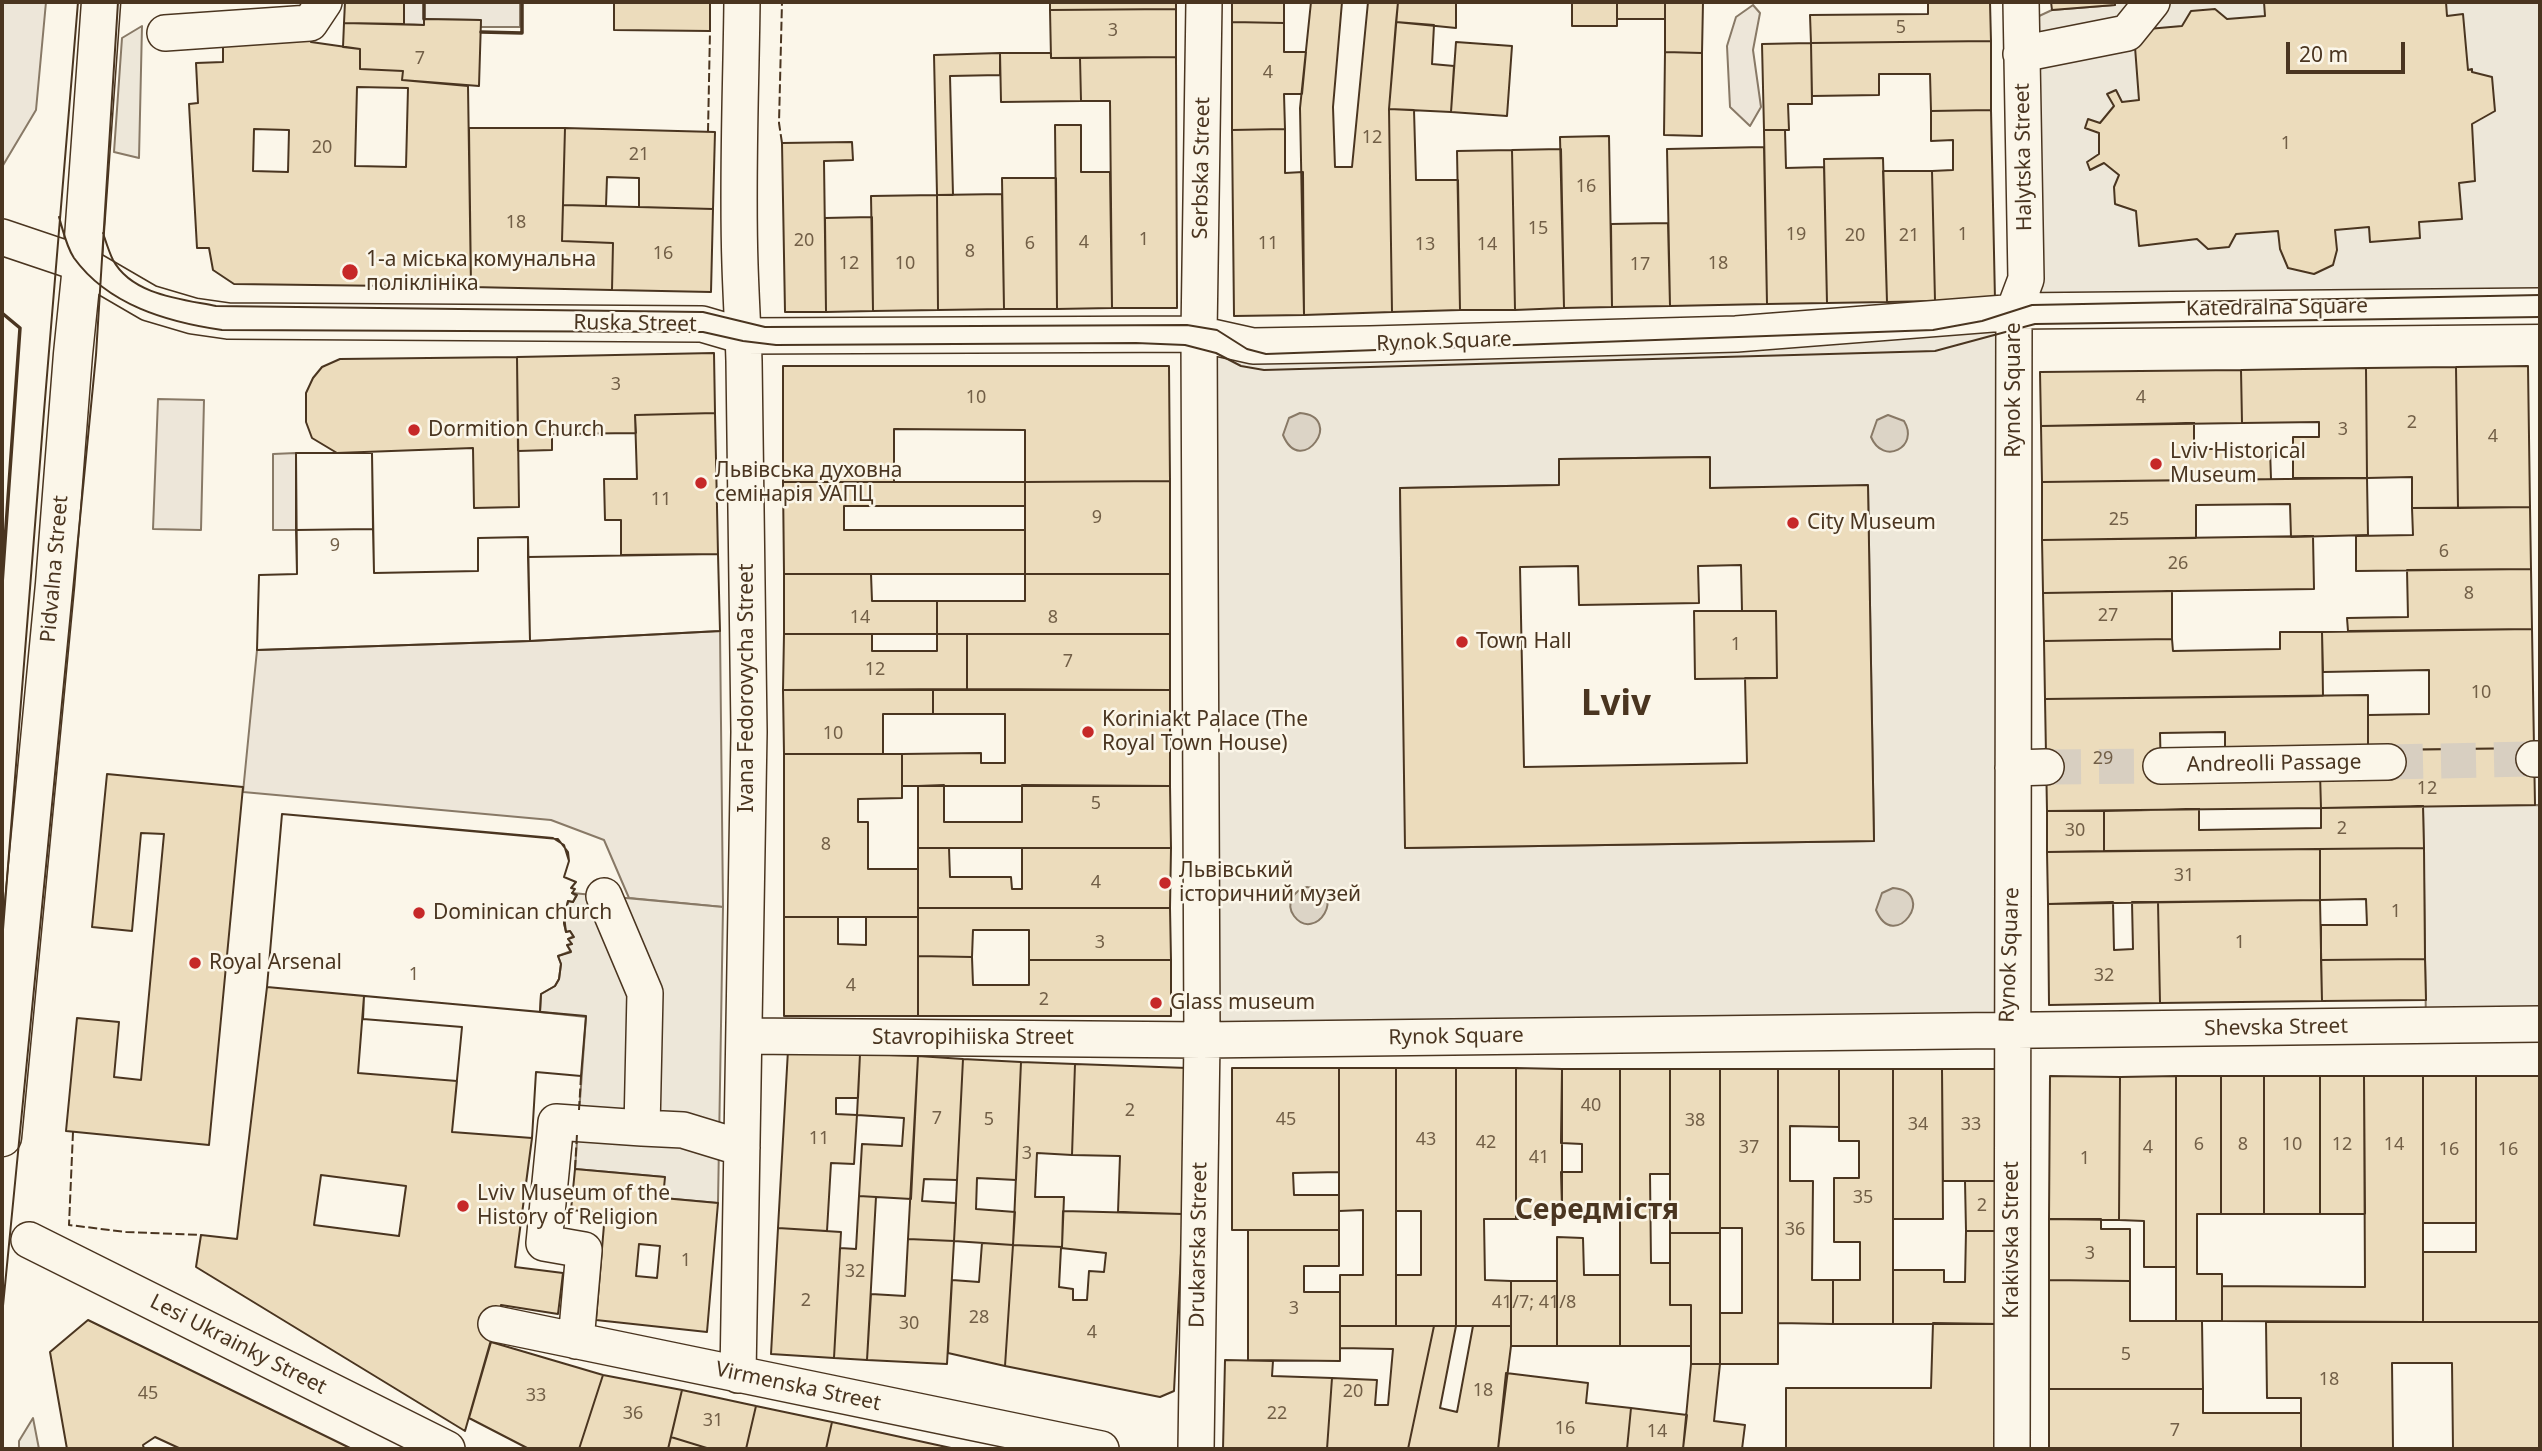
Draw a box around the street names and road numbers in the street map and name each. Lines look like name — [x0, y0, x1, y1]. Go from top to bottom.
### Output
street label: Halytska Street — [2010, 83, 2038, 231]
street label: Serbska Street — [1188, 97, 1216, 239]
street label: Katedralna Square — [2186, 294, 2368, 322]
street label: Ruska Street — [573, 310, 697, 338]
street label: Rynok Square — [2001, 322, 2027, 458]
street label: Rynok Square — [1376, 327, 1512, 357]
street label: Pidvalna Street — [36, 494, 74, 644]
street label: Ivana Fedorovycha Street — [734, 564, 760, 812]
street label: Andreolli Passage — [2186, 750, 2362, 778]
street label: Rynok Square — [1995, 887, 2025, 1023]
street label: Shevska Street — [2204, 1014, 2348, 1042]
street label: Rynok Square — [1388, 1023, 1524, 1051]
street label: Stavropihiiska Street — [872, 1025, 1074, 1051]
street label: Krakivska Street — [1999, 1161, 2025, 1319]
street label: Drukarska Street — [1185, 1162, 1213, 1328]
street label: Lesi Ukrainky Street — [145, 1290, 331, 1400]
street label: Virmenska Street — [713, 1357, 883, 1417]

